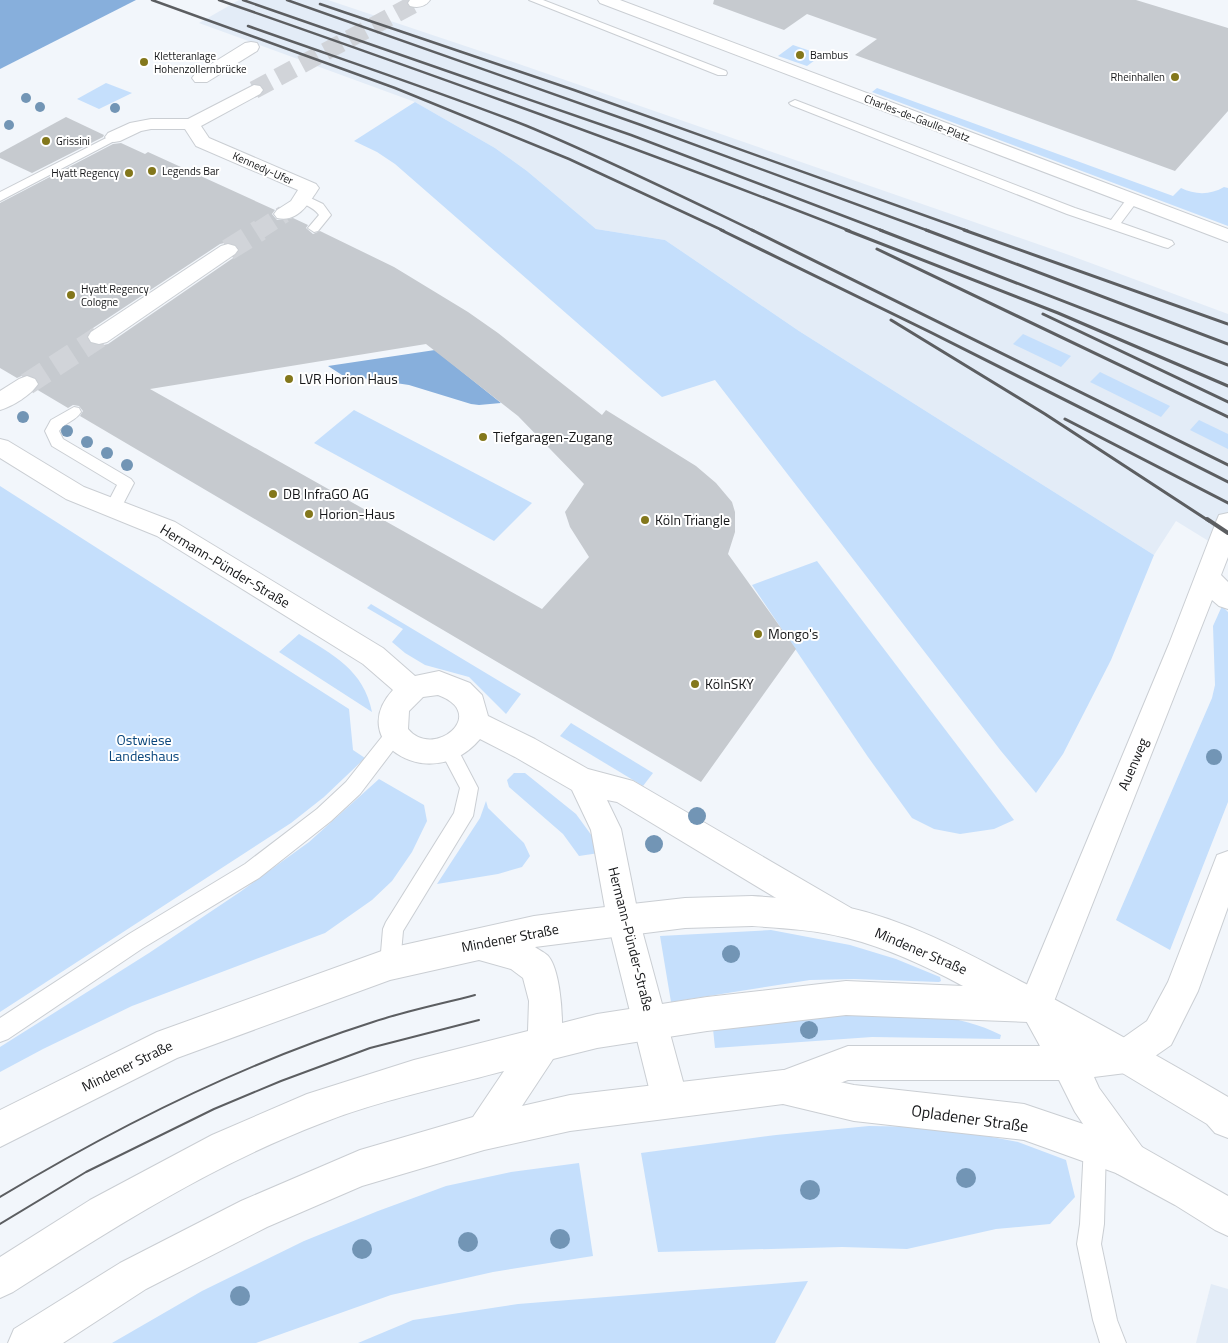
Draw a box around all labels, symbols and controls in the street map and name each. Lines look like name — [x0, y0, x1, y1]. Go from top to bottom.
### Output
place label: Bambus — [810, 47, 848, 63]
place label: Kletteranlage Hohenzollernbrücke — [154, 48, 247, 77]
marker: Bambus — [794, 49, 806, 61]
marker: Kletteranlage Hohenzollernbrücke — [138, 56, 150, 68]
place label: Rheinhallen — [1110, 69, 1165, 85]
marker: Rheinhallen — [1169, 71, 1181, 83]
street label: Charles-de-Gaulle-Platz — [862, 90, 972, 146]
place label: Grissini — [56, 133, 90, 149]
marker: Grissini — [40, 135, 52, 147]
street label: Kennedy-Ufer — [230, 148, 296, 189]
place label: Legends Bar — [162, 163, 220, 179]
place label: Hyatt Regency — [51, 165, 120, 181]
marker: Legends Bar — [146, 165, 158, 177]
marker: Hyatt Regency — [123, 167, 135, 179]
place label: Hyatt Regency Cologne — [81, 281, 149, 310]
marker: Hyatt Regency Cologne — [65, 289, 77, 301]
place label: LVR Horion Haus — [299, 368, 398, 389]
marker: LVR Horion Haus — [283, 373, 295, 385]
place label: Tiefgaragen-Zugang — [493, 426, 612, 447]
marker: Tiefgaragen-Zugang — [477, 431, 489, 443]
place label: DB InfraGO AG — [283, 483, 369, 504]
marker: DB InfraGO AG — [267, 488, 279, 500]
place label: Horion-Haus — [319, 503, 395, 524]
marker: Horion-Haus — [303, 508, 315, 520]
place label: Köln Triangle — [655, 509, 730, 530]
marker: Köln Triangle — [639, 514, 651, 526]
street label: Hermann-Pünder-Straße — [156, 518, 294, 613]
place label: Mongo's — [768, 623, 818, 644]
marker: Mongo's — [752, 628, 764, 640]
place label: KölnSKY — [705, 673, 754, 694]
marker: KölnSKY — [689, 678, 701, 690]
park label: Ostwiese Landeshaus — [109, 729, 179, 766]
street label: Auenweg — [1112, 734, 1153, 793]
street label: Hermann-Pünder-Straße — [603, 864, 660, 1013]
street label: Mindener Straße — [459, 918, 560, 957]
street label: Mindener Straße — [872, 922, 971, 979]
street label: Mindener Straße — [78, 1034, 176, 1097]
street label: Opladener Straße — [910, 1098, 1030, 1138]

